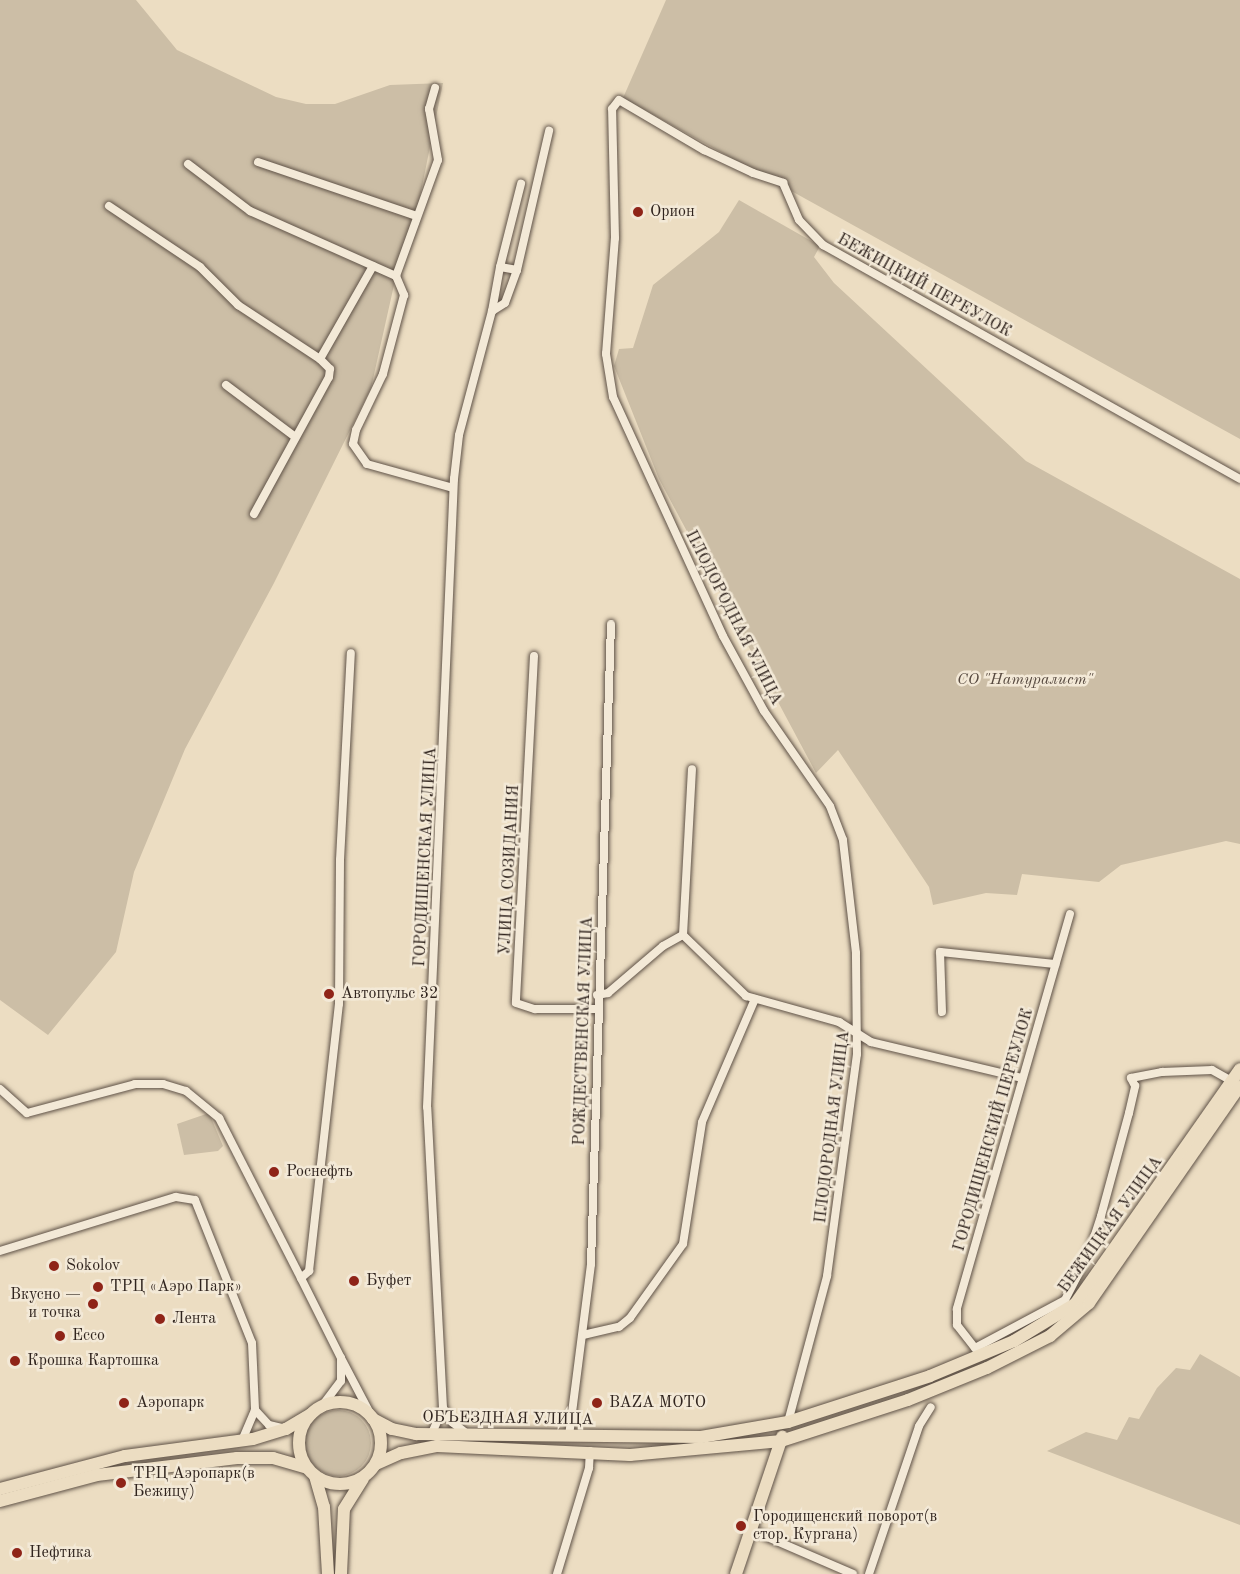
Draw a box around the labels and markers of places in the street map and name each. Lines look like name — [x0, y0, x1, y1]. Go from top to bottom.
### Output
place label: Орион — [650, 202, 695, 222]
marker: Орион — [631, 205, 645, 219]
place label: Автопульс 32 — [341, 984, 438, 1004]
marker: Автопульс 32 — [322, 987, 336, 1001]
place label: Роснефть — [286, 1162, 353, 1182]
marker: Роснефть — [267, 1165, 281, 1179]
place label: Sokolov — [66, 1256, 120, 1276]
marker: Sokolov — [47, 1259, 61, 1273]
place label: Буфет — [366, 1271, 411, 1291]
marker: Буфет — [347, 1274, 361, 1288]
place label: ТРЦ «Аэро Парк» — [110, 1277, 242, 1297]
marker: ТРЦ «Аэро Парк» — [91, 1280, 105, 1294]
place label: Вкусно — и точка — [10, 1285, 81, 1323]
marker: Вкусно — и точка — [86, 1297, 100, 1311]
place label: Лента — [172, 1309, 216, 1329]
marker: Лента — [153, 1312, 167, 1326]
place label: Ecco — [72, 1326, 105, 1346]
marker: Ecco — [53, 1329, 67, 1343]
place label: Крошка Картошка — [27, 1351, 159, 1371]
marker: Крошка Картошка — [8, 1354, 22, 1368]
place label: Аэропарк — [136, 1393, 205, 1413]
place label: BAZA MOTO — [609, 1393, 706, 1413]
marker: Аэропарк — [117, 1396, 131, 1410]
marker: BAZA MOTO — [590, 1396, 604, 1410]
place label: ТРЦ Аэропарк(в Бежицу) — [133, 1464, 255, 1502]
marker: ТРЦ Аэропарк(в Бежицу) — [114, 1476, 128, 1490]
place label: Городищенский поворот(в стор. Кургана) — [753, 1507, 937, 1545]
marker: Городищенский поворот(в стор. Кургана) — [734, 1519, 748, 1533]
place label: Нефтика — [29, 1543, 92, 1563]
marker: Нефтика — [10, 1546, 24, 1560]

